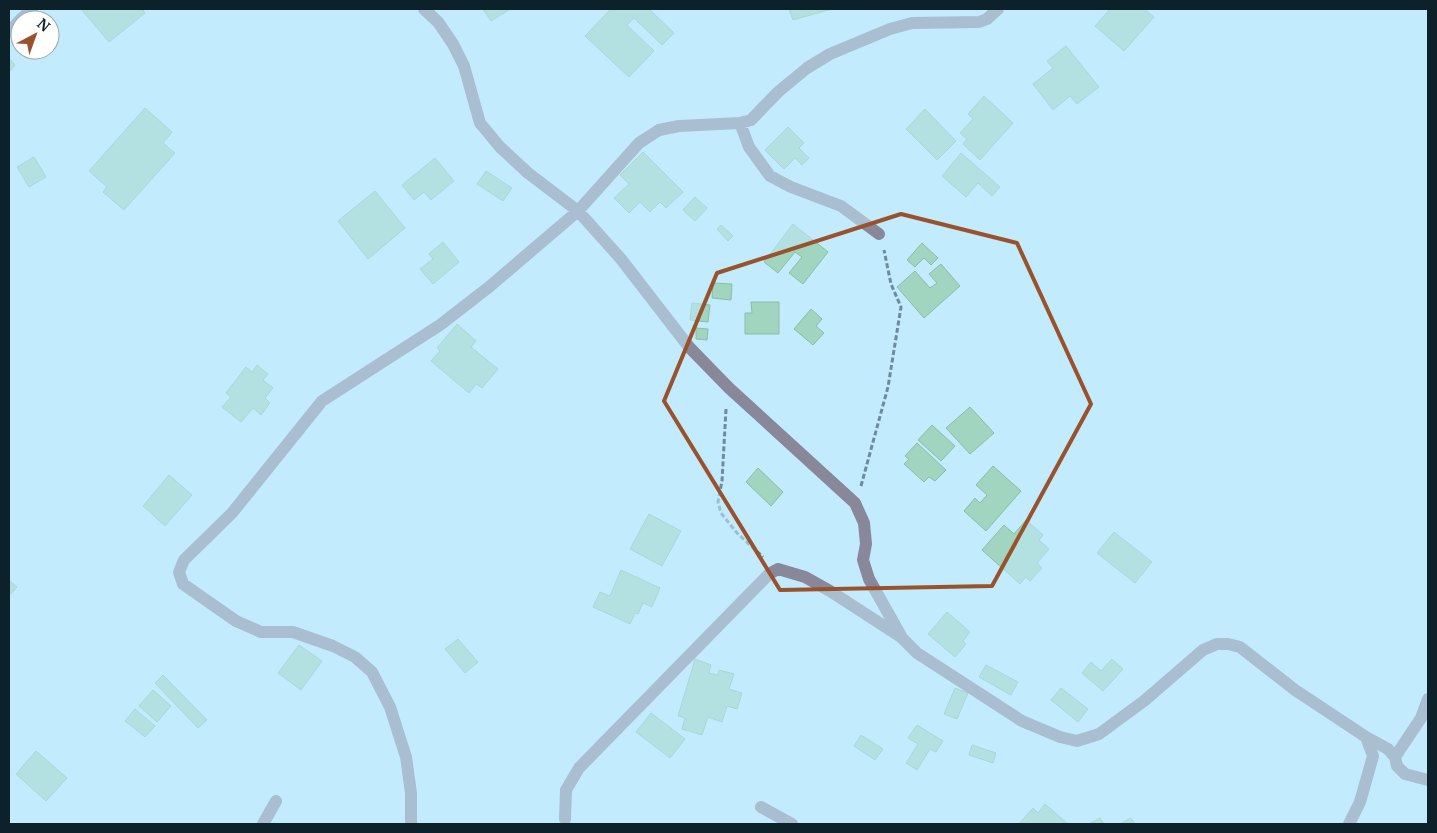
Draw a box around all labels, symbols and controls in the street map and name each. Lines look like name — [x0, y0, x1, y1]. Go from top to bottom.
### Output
north arrow — [10, 10, 60, 60]
text: N — [33, 15, 54, 36]

